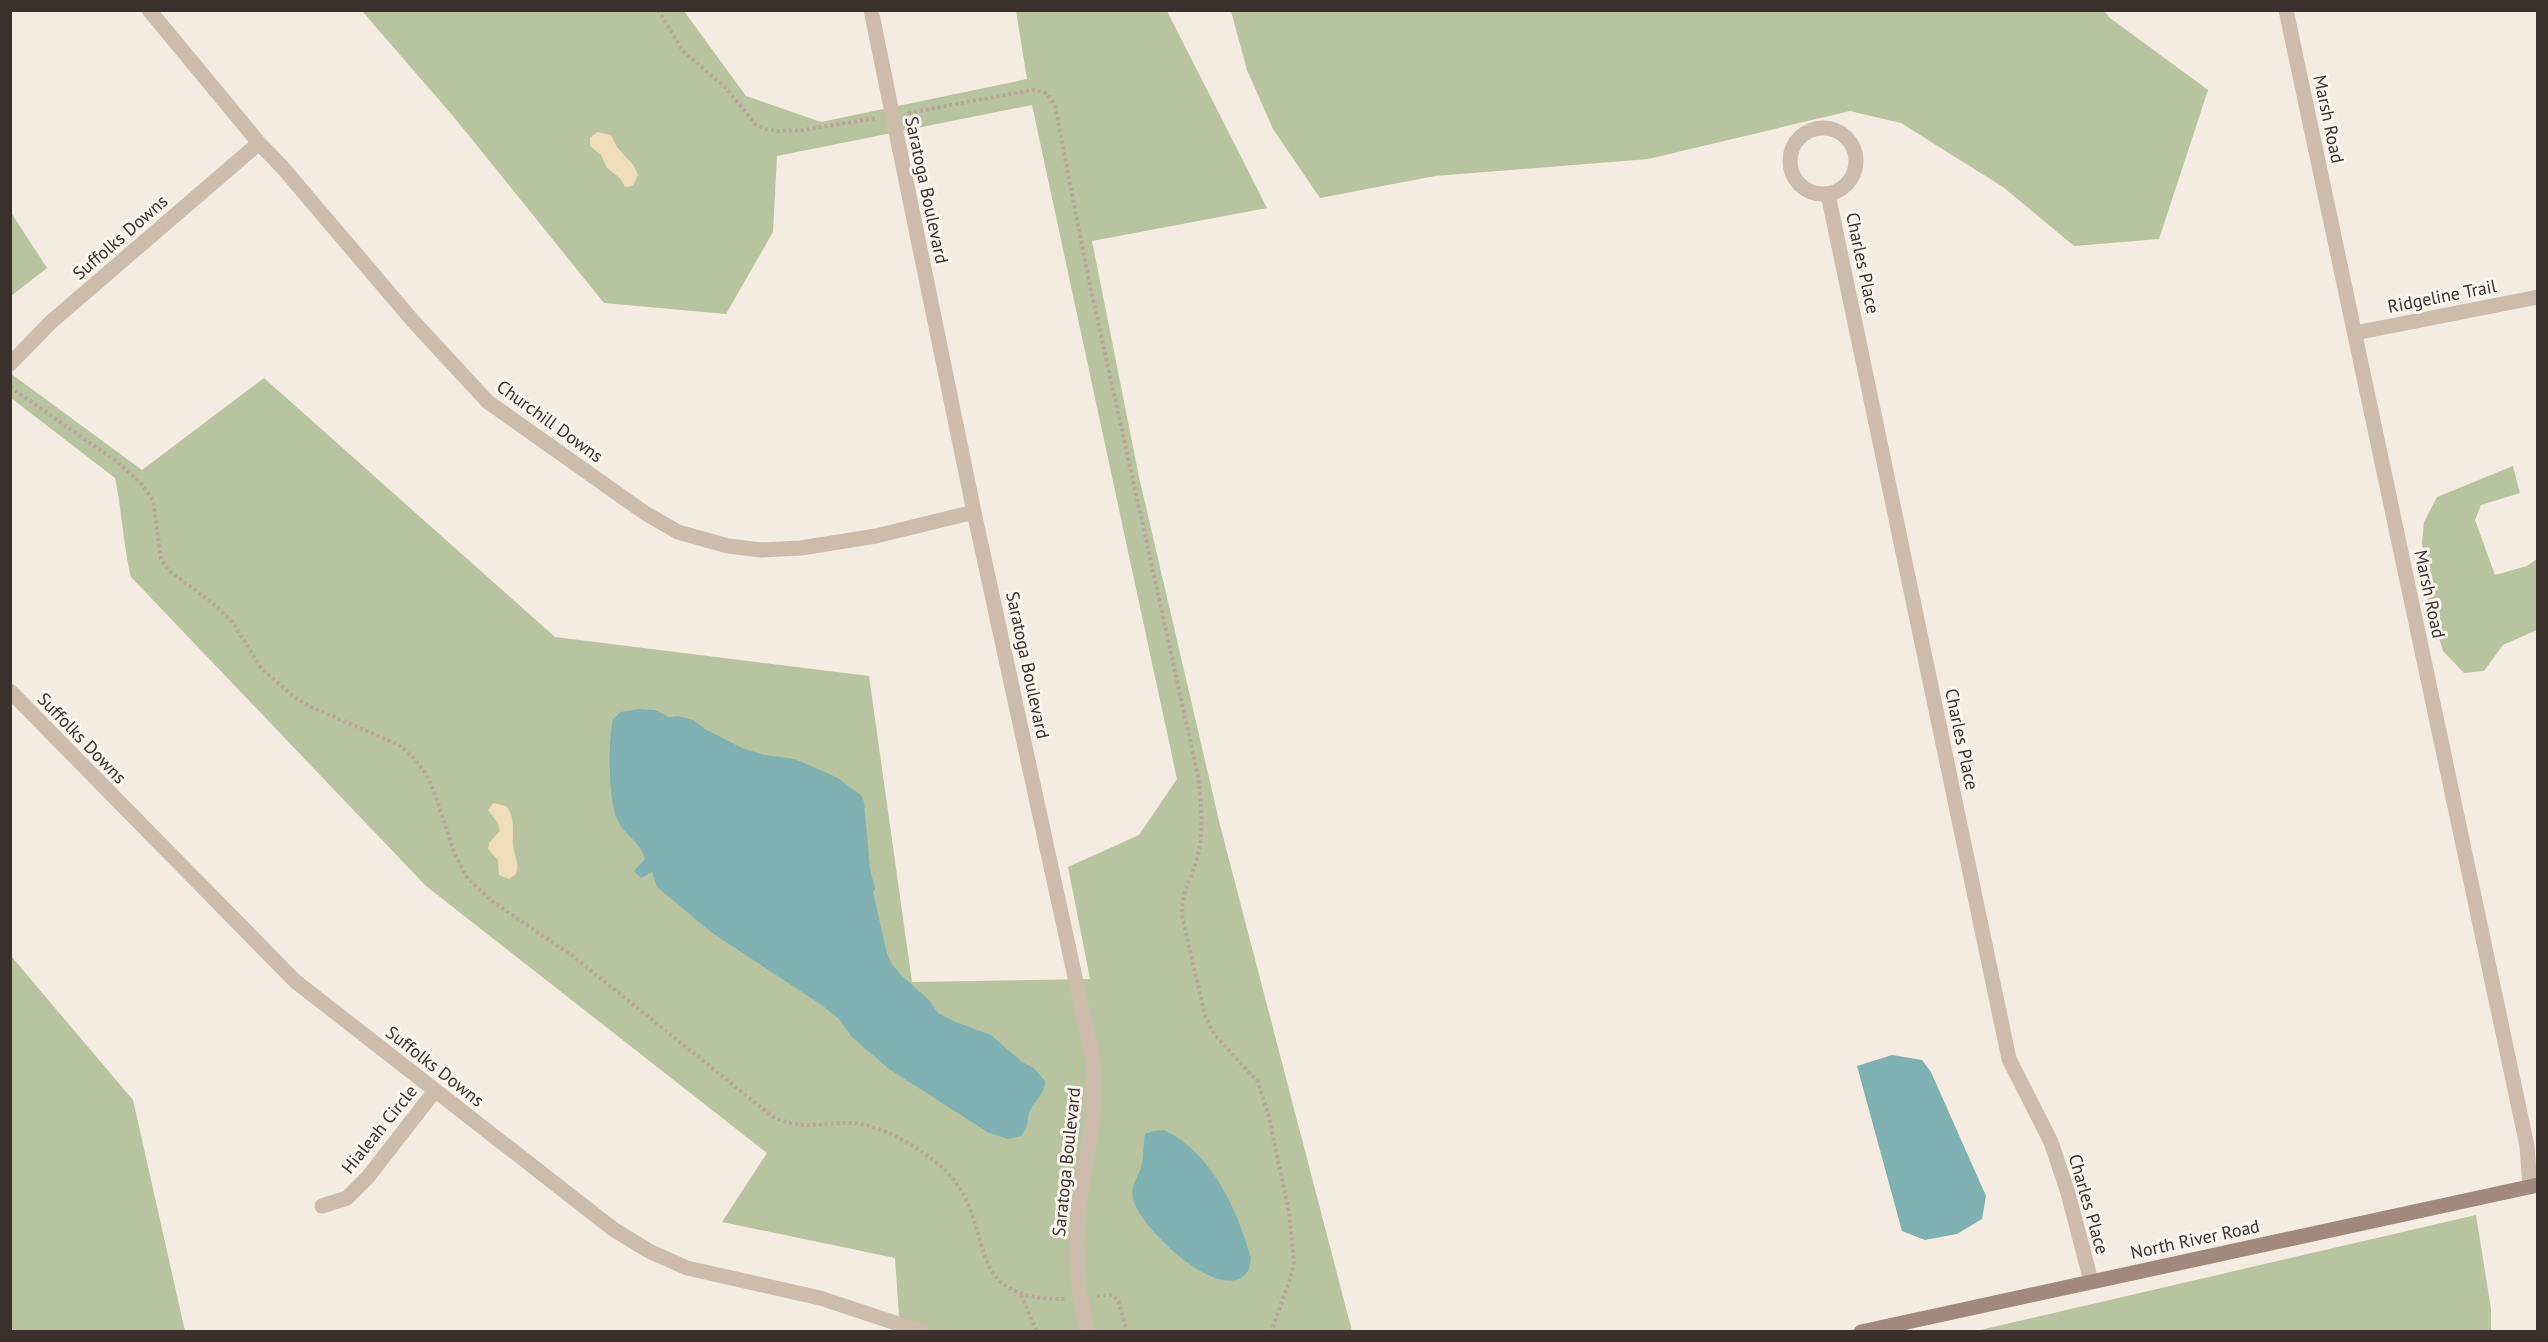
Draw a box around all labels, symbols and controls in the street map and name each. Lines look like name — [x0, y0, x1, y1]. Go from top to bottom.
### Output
street label: Marsh Road — [2308, 73, 2350, 165]
street label: Saratoga Boulevard — [900, 114, 954, 266]
street label: Suffolks Downs — [68, 190, 172, 284]
street label: Charles Place — [1841, 210, 1885, 316]
street label: Ridgeline Trail — [2386, 274, 2499, 318]
street label: Churchill Downs — [492, 375, 608, 467]
street label: Marsh Road — [2409, 548, 2451, 640]
street label: Saratoga Boulevard — [1001, 589, 1055, 741]
street label: Charles Place — [1940, 686, 1984, 792]
street label: Suffolks Downs — [33, 687, 131, 789]
street label: Suffolks Downs — [381, 1021, 489, 1111]
street label: Hialeah Circle — [336, 1080, 422, 1178]
street label: Saratoga Boulevard — [1047, 1086, 1085, 1238]
street label: Charles Place — [2064, 1151, 2114, 1257]
street label: North River Road — [2128, 1214, 2262, 1264]

